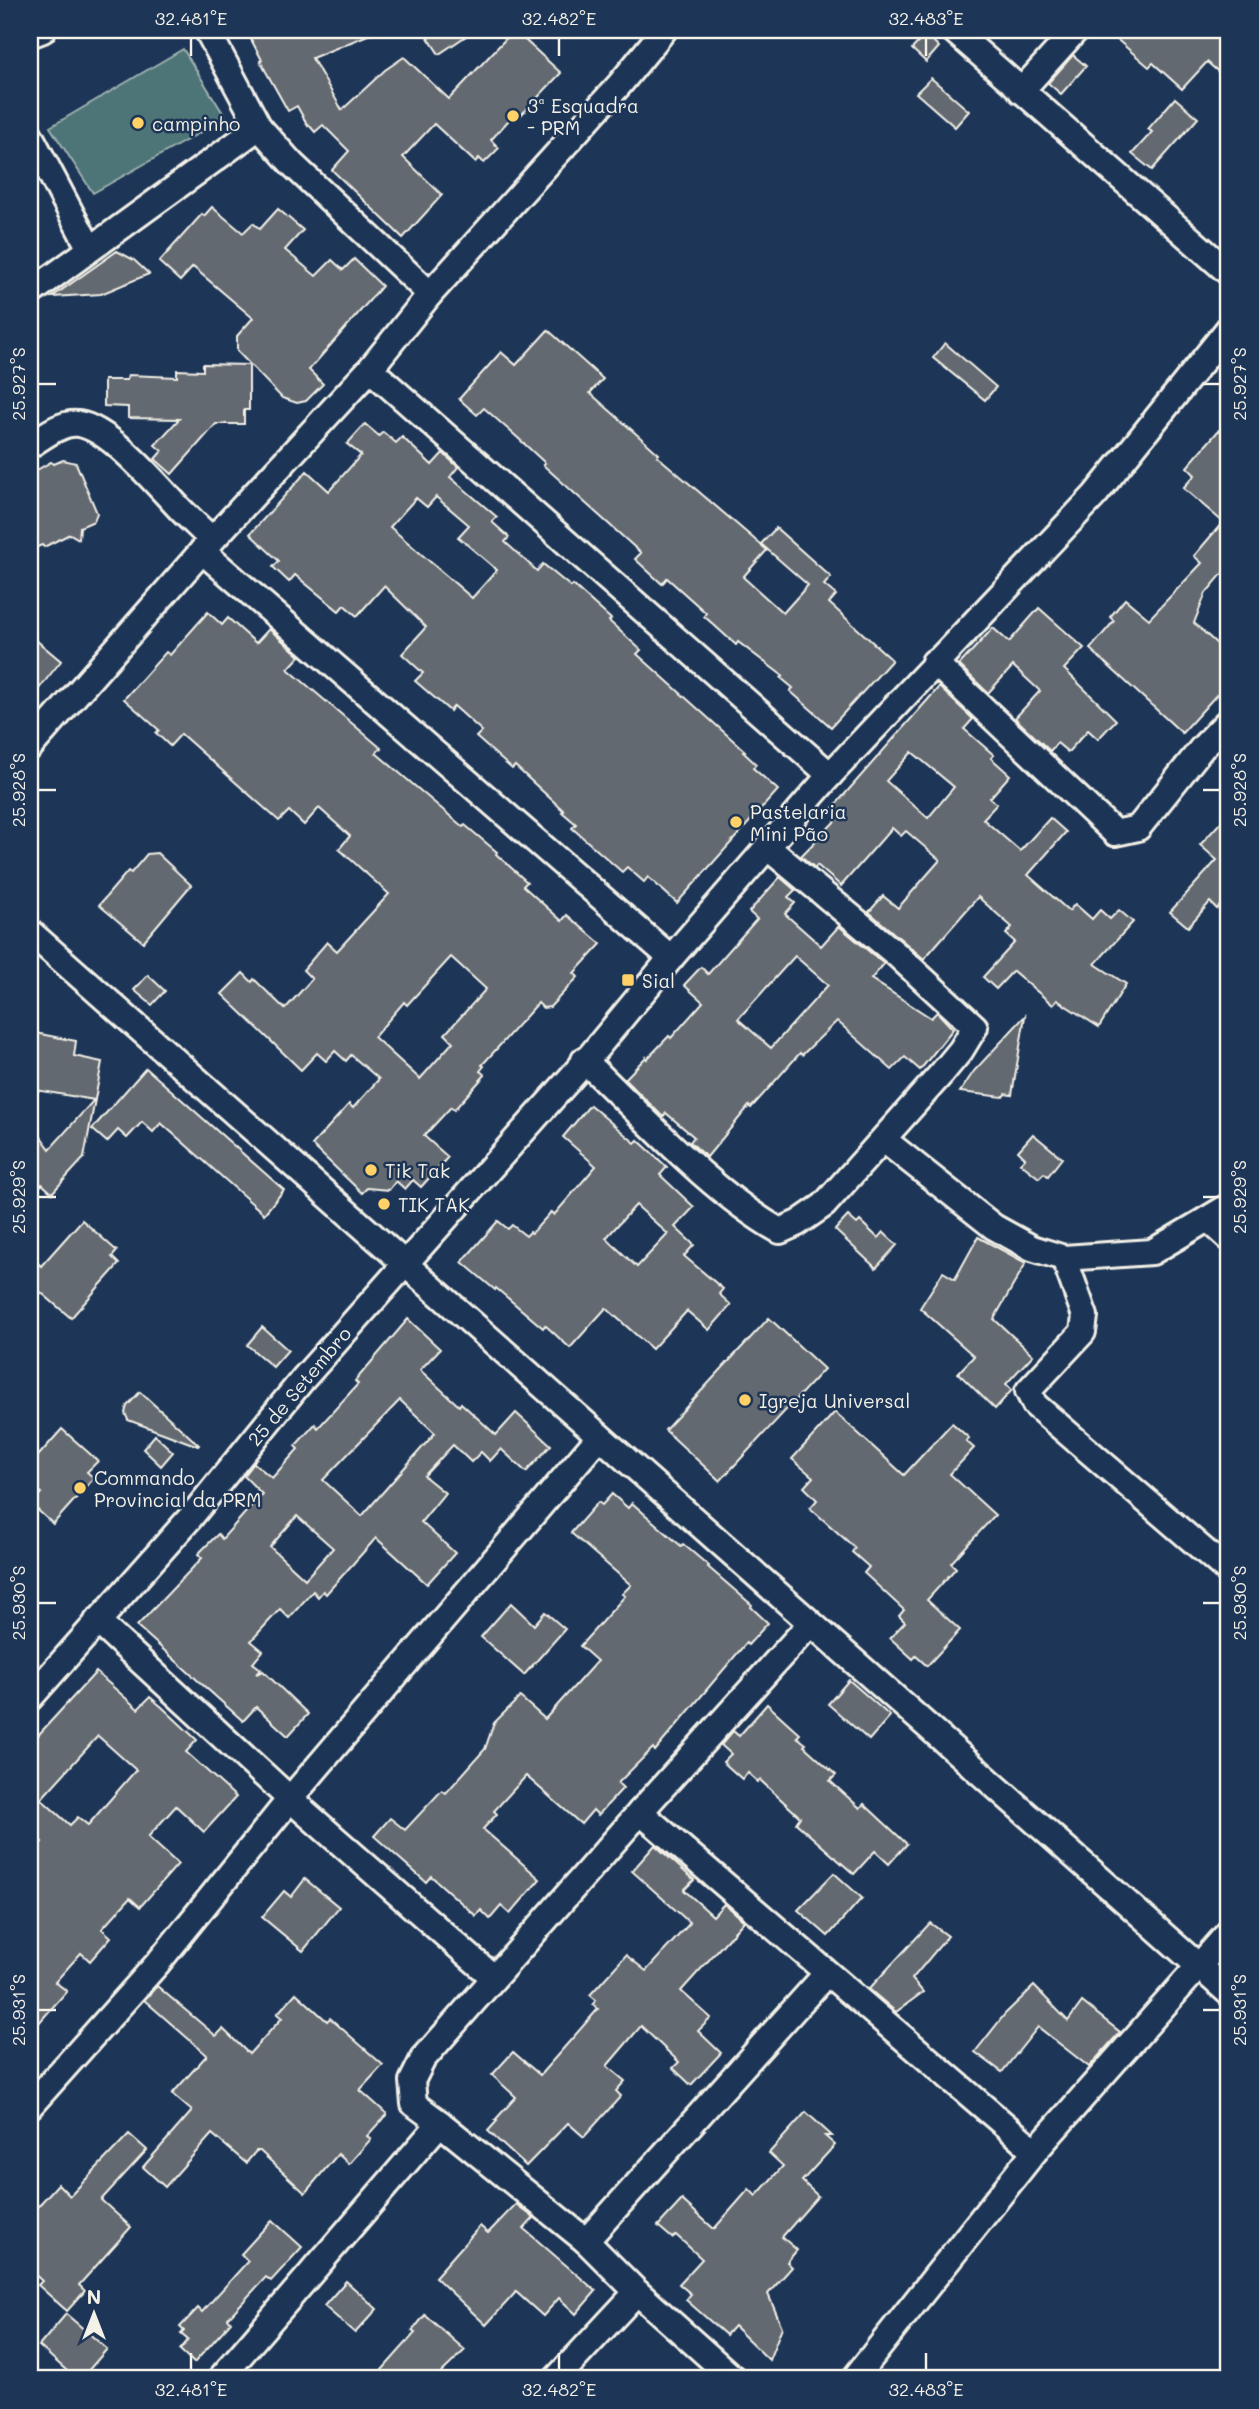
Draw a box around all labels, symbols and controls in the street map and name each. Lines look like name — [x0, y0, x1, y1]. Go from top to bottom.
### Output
text: 32.481°E — [155, 6, 227, 30]
text: 32.482°E — [522, 6, 596, 30]
text: 32.483°E — [888, 6, 964, 30]
place label: 3ª Esquadra - PRM — [527, 93, 639, 140]
marker: 3ª Esquadra - PRM — [505, 108, 521, 124]
place label: campinho — [152, 111, 240, 136]
marker: campinho — [130, 115, 146, 131]
text: 25.927°S — [6, 347, 30, 421]
text: 25.927°S — [1227, 347, 1251, 421]
text: 25.928°S — [6, 753, 30, 827]
text: 25.928°S — [1227, 753, 1251, 827]
place label: Pastelaria Mini Pão — [750, 799, 847, 846]
marker: Pastelaria Mini Pão — [728, 814, 744, 830]
place label: Sial — [642, 968, 675, 993]
marker: Sial — [620, 972, 636, 988]
place label: Tik Tak — [385, 1158, 450, 1183]
text: 25.929°S — [6, 1160, 30, 1234]
text: 25.929°S — [1227, 1160, 1251, 1234]
marker: Tik Tak — [363, 1162, 379, 1178]
place label: TIK TAK — [398, 1192, 470, 1217]
marker: TIK TAK — [376, 1196, 392, 1212]
street label: 25 de Setembro — [242, 1321, 356, 1451]
place label: Igreja Universal — [759, 1388, 910, 1413]
marker: Igreja Universal — [737, 1392, 753, 1408]
place label: Commando Provincial da PRM — [94, 1465, 261, 1512]
marker: Commando Provincial da PRM — [72, 1480, 88, 1496]
text: 25.930°S — [6, 1565, 30, 1641]
text: 25.930°S — [1227, 1565, 1251, 1641]
text: 25.931°S — [6, 1974, 30, 2046]
text: 25.931°S — [1227, 1974, 1251, 2046]
north arrow — [60, 2280, 130, 2350]
text: N — [87, 2284, 101, 2309]
text: 32.481°E — [155, 2377, 227, 2401]
text: 32.482°E — [522, 2377, 596, 2401]
text: 32.483°E — [888, 2377, 964, 2401]

